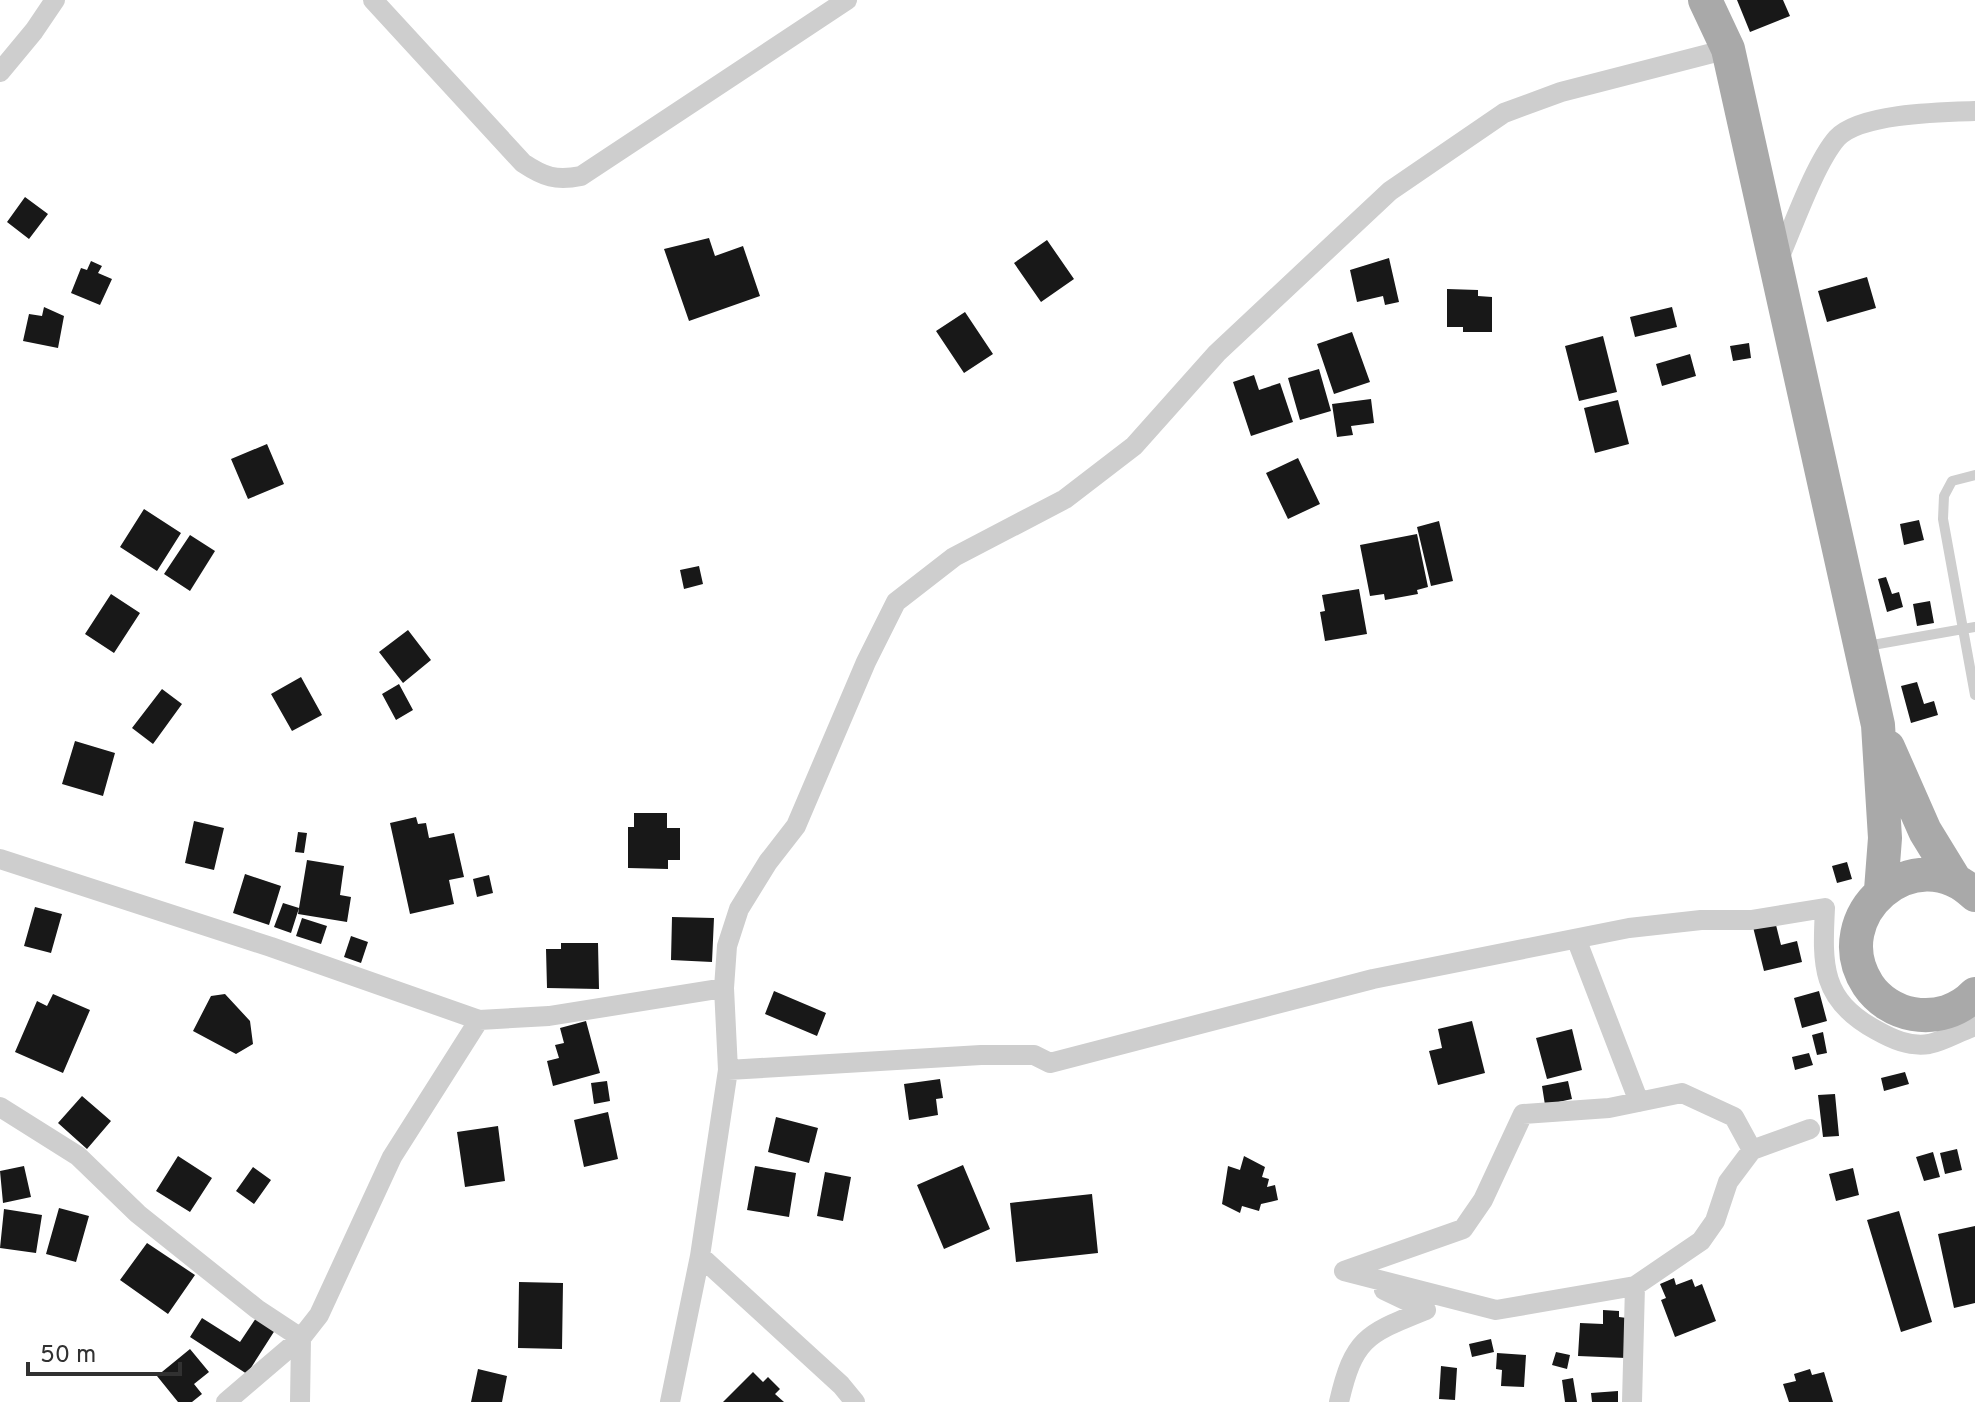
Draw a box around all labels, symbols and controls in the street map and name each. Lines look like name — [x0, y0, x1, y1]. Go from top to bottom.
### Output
scale bar — [28, 1326, 180, 1376]
text: 50 m — [40, 1341, 96, 1371]

